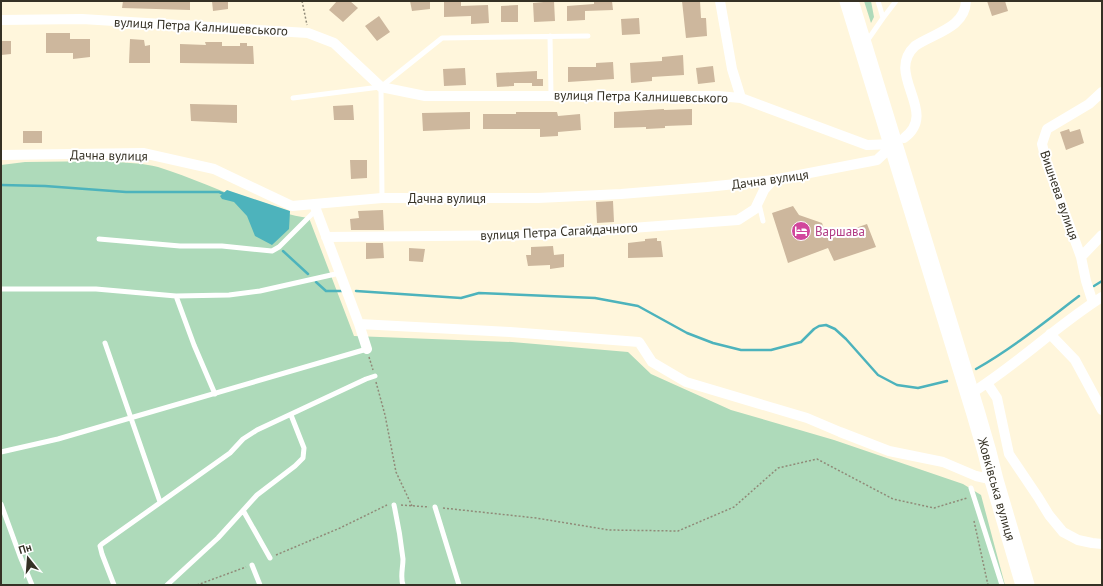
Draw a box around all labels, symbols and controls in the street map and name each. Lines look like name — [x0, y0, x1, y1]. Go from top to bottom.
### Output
street label: вулиця Петра Калнишевського — [114, 13, 288, 40]
street label: вулиця Петра Калнишевського — [554, 86, 728, 107]
street label: Дачна вулиця — [70, 146, 148, 165]
street label: Вишнева вулиця — [1036, 148, 1083, 242]
street label: Дачна вулиця — [730, 166, 810, 193]
street label: Дачна вулиця — [408, 190, 486, 207]
street label: вулиця Петра Сагайдачного — [480, 219, 638, 244]
hotel icon: Варшава — [790, 220, 812, 242]
place label: Варшава — [815, 223, 865, 240]
street label: Жовківська вулиця — [973, 434, 1019, 543]
north arrow — [8, 538, 48, 578]
text: Пн — [17, 540, 33, 557]

